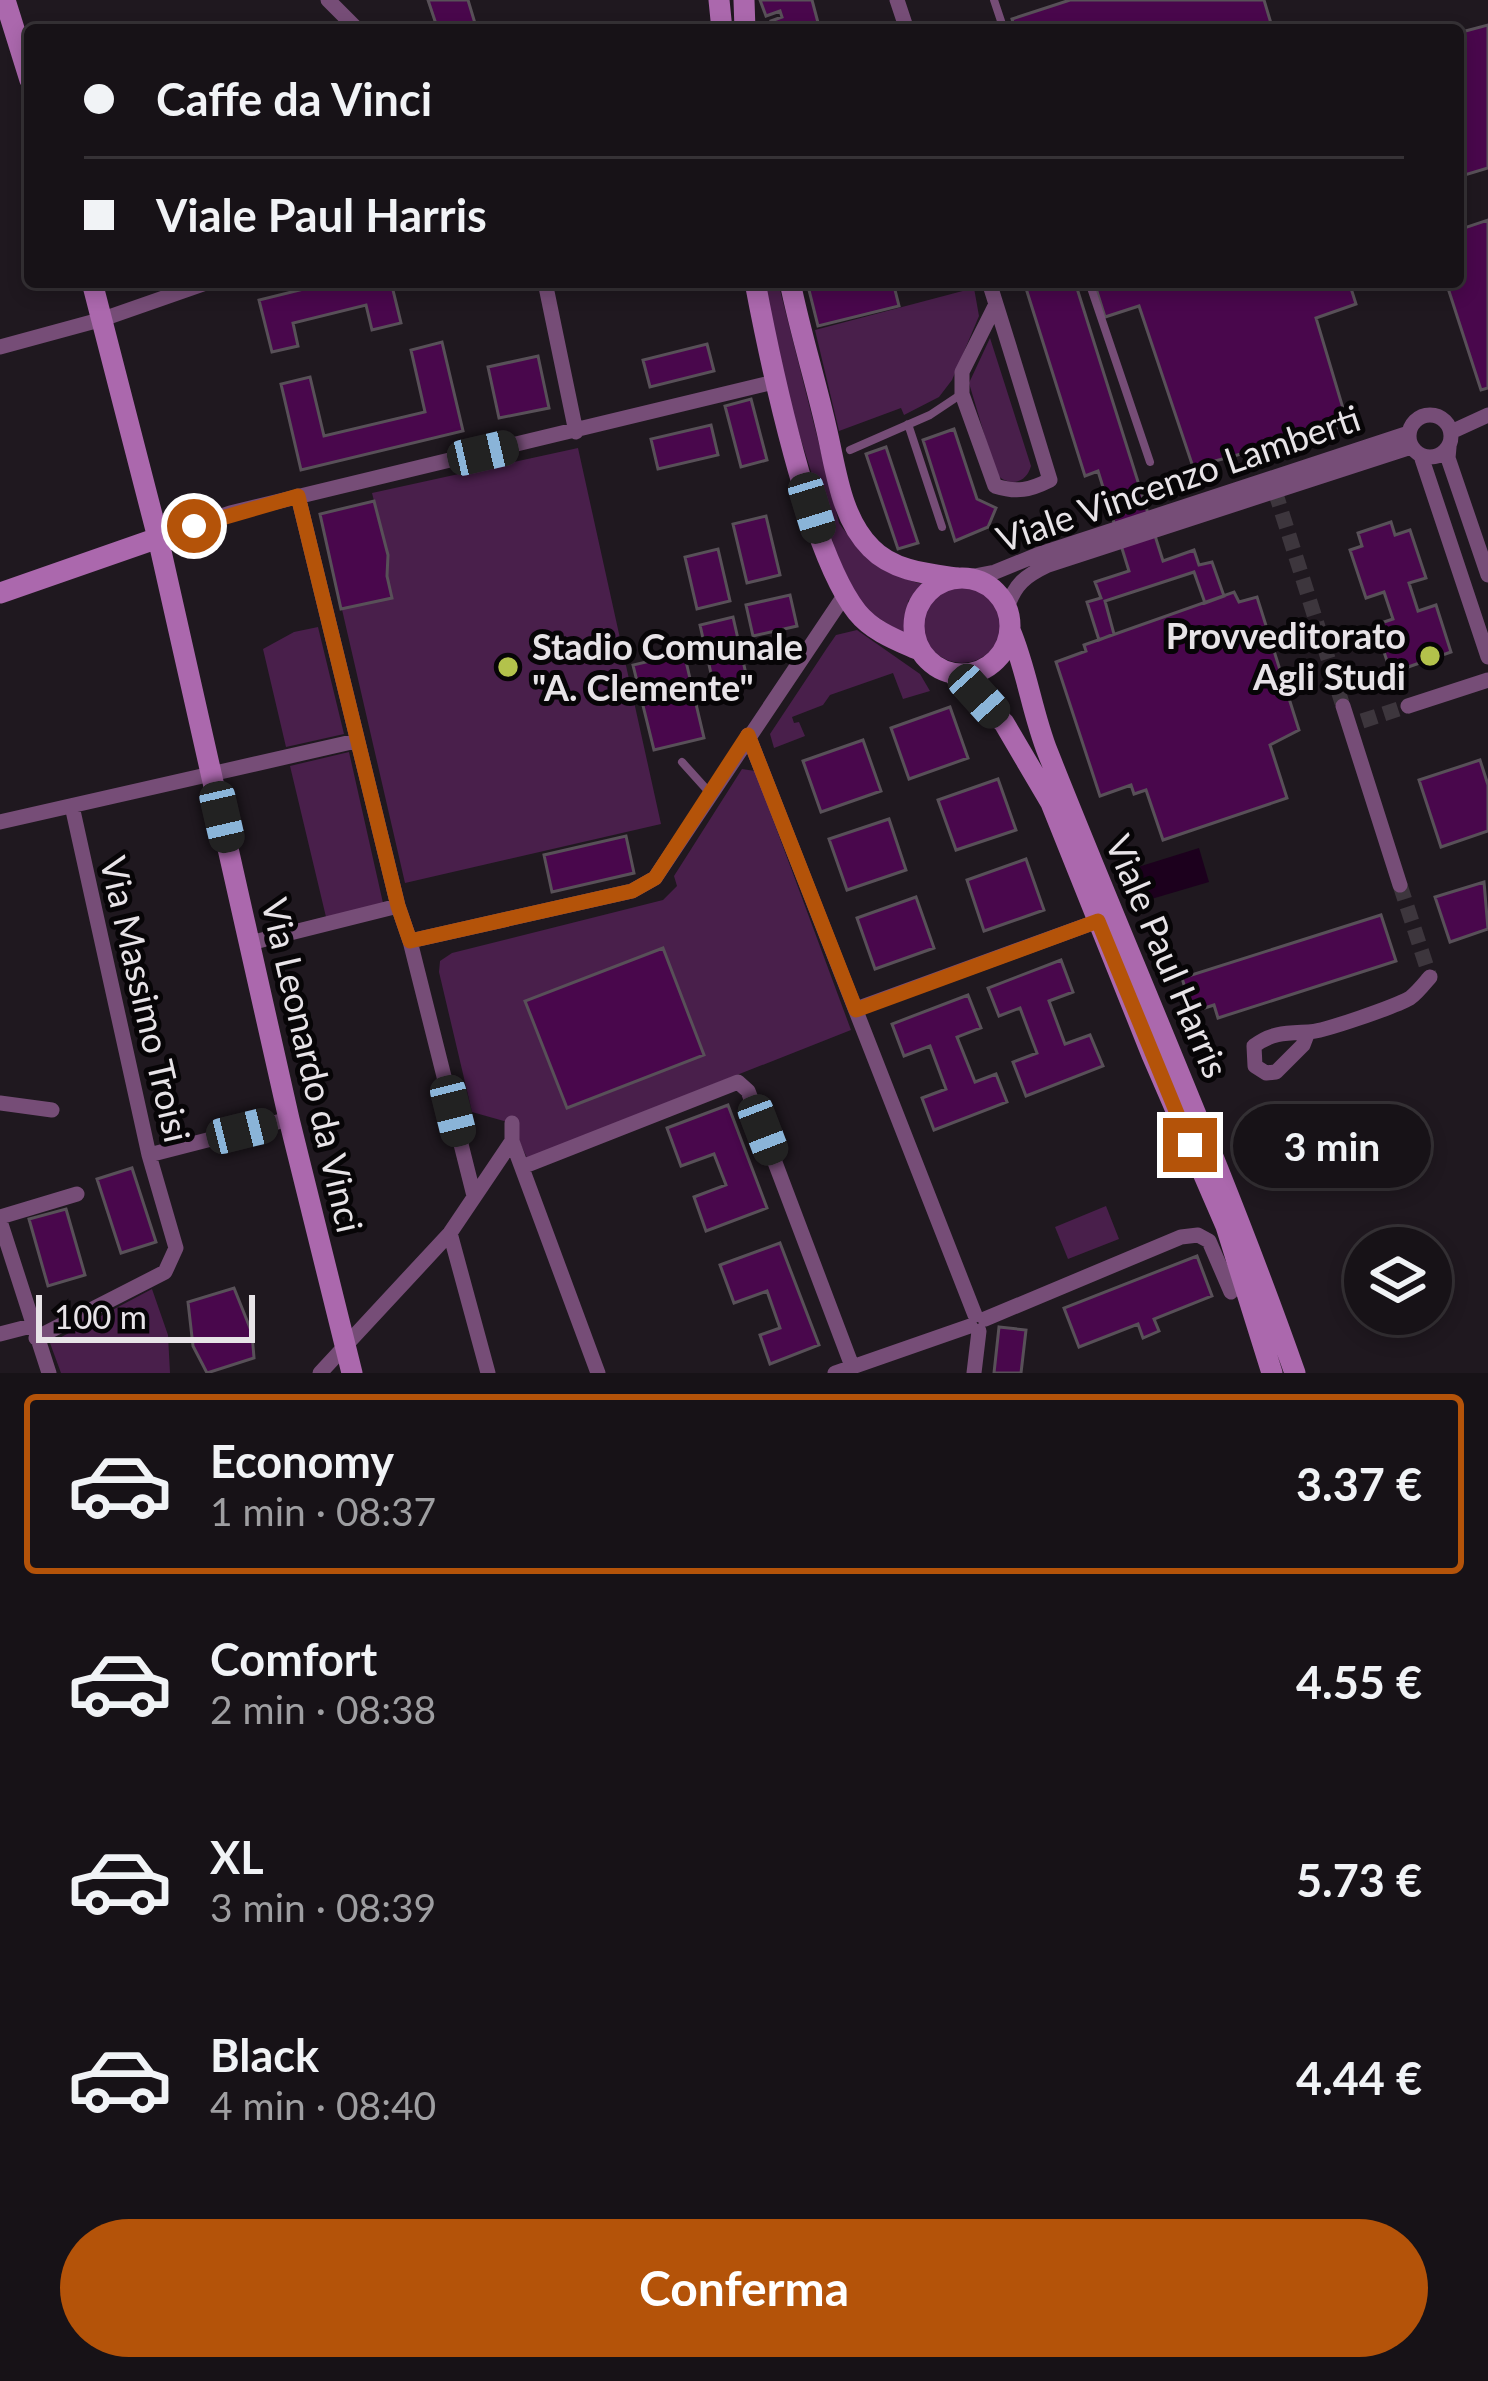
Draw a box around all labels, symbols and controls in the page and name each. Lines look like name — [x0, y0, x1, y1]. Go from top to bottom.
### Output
text: Caffe da Vinci — [156, 72, 432, 126]
text: Viale Paul Harris — [156, 188, 487, 242]
street label: Viale Vincenzo Lamberti — [991, 395, 1365, 561]
car — [444, 427, 522, 479]
car — [784, 468, 840, 548]
route start — [167, 499, 221, 553]
place label: Provveditorato Agli Studi — [1166, 613, 1406, 698]
place label: Stadio Comunale "A. Clemente" — [532, 624, 803, 709]
marker: Provveditorato Agli Studi — [1417, 643, 1443, 669]
marker: Stadio Comunale "A. Clemente" — [495, 654, 521, 680]
car — [942, 657, 1016, 735]
car — [196, 778, 248, 856]
street label: Viale Paul Harris — [1097, 828, 1239, 1084]
street label: Via Massimo Troisi — [92, 852, 200, 1146]
street label: Via Leonardo da Vinci — [253, 894, 373, 1236]
car — [427, 1072, 479, 1150]
car — [733, 1090, 793, 1170]
callout: 3 min — [1232, 1103, 1430, 1187]
car — [203, 1105, 281, 1157]
route end — [1163, 1118, 1217, 1172]
text: 3 min — [1284, 1123, 1380, 1169]
map controls — [1344, 1227, 1452, 1335]
button: layers — [1344, 1227, 1452, 1335]
scale bar — [36, 1289, 255, 1342]
text: 100 m — [54, 1296, 147, 1336]
icon: car — [66, 1430, 174, 1538]
text: Economy — [210, 1434, 394, 1488]
text: 3.37 € — [1296, 1457, 1422, 1511]
text: 1 min · 08:37 — [210, 1488, 436, 1534]
icon: car — [66, 1628, 174, 1736]
text: Comfort — [210, 1632, 377, 1686]
text: 4.55 € — [1296, 1655, 1422, 1709]
text: 2 min · 08:38 — [210, 1686, 436, 1732]
icon: car — [66, 1826, 174, 1934]
text: XL — [210, 1830, 264, 1884]
text: 5.73 € — [1296, 1853, 1422, 1907]
text: 3 min · 08:39 — [210, 1884, 436, 1930]
icon: car — [66, 2024, 174, 2132]
text: Black — [210, 2028, 319, 2082]
text: 4.44 € — [1296, 2051, 1422, 2105]
text: 4 min · 08:40 — [210, 2082, 436, 2128]
button: Conferma — [60, 2219, 1428, 2357]

